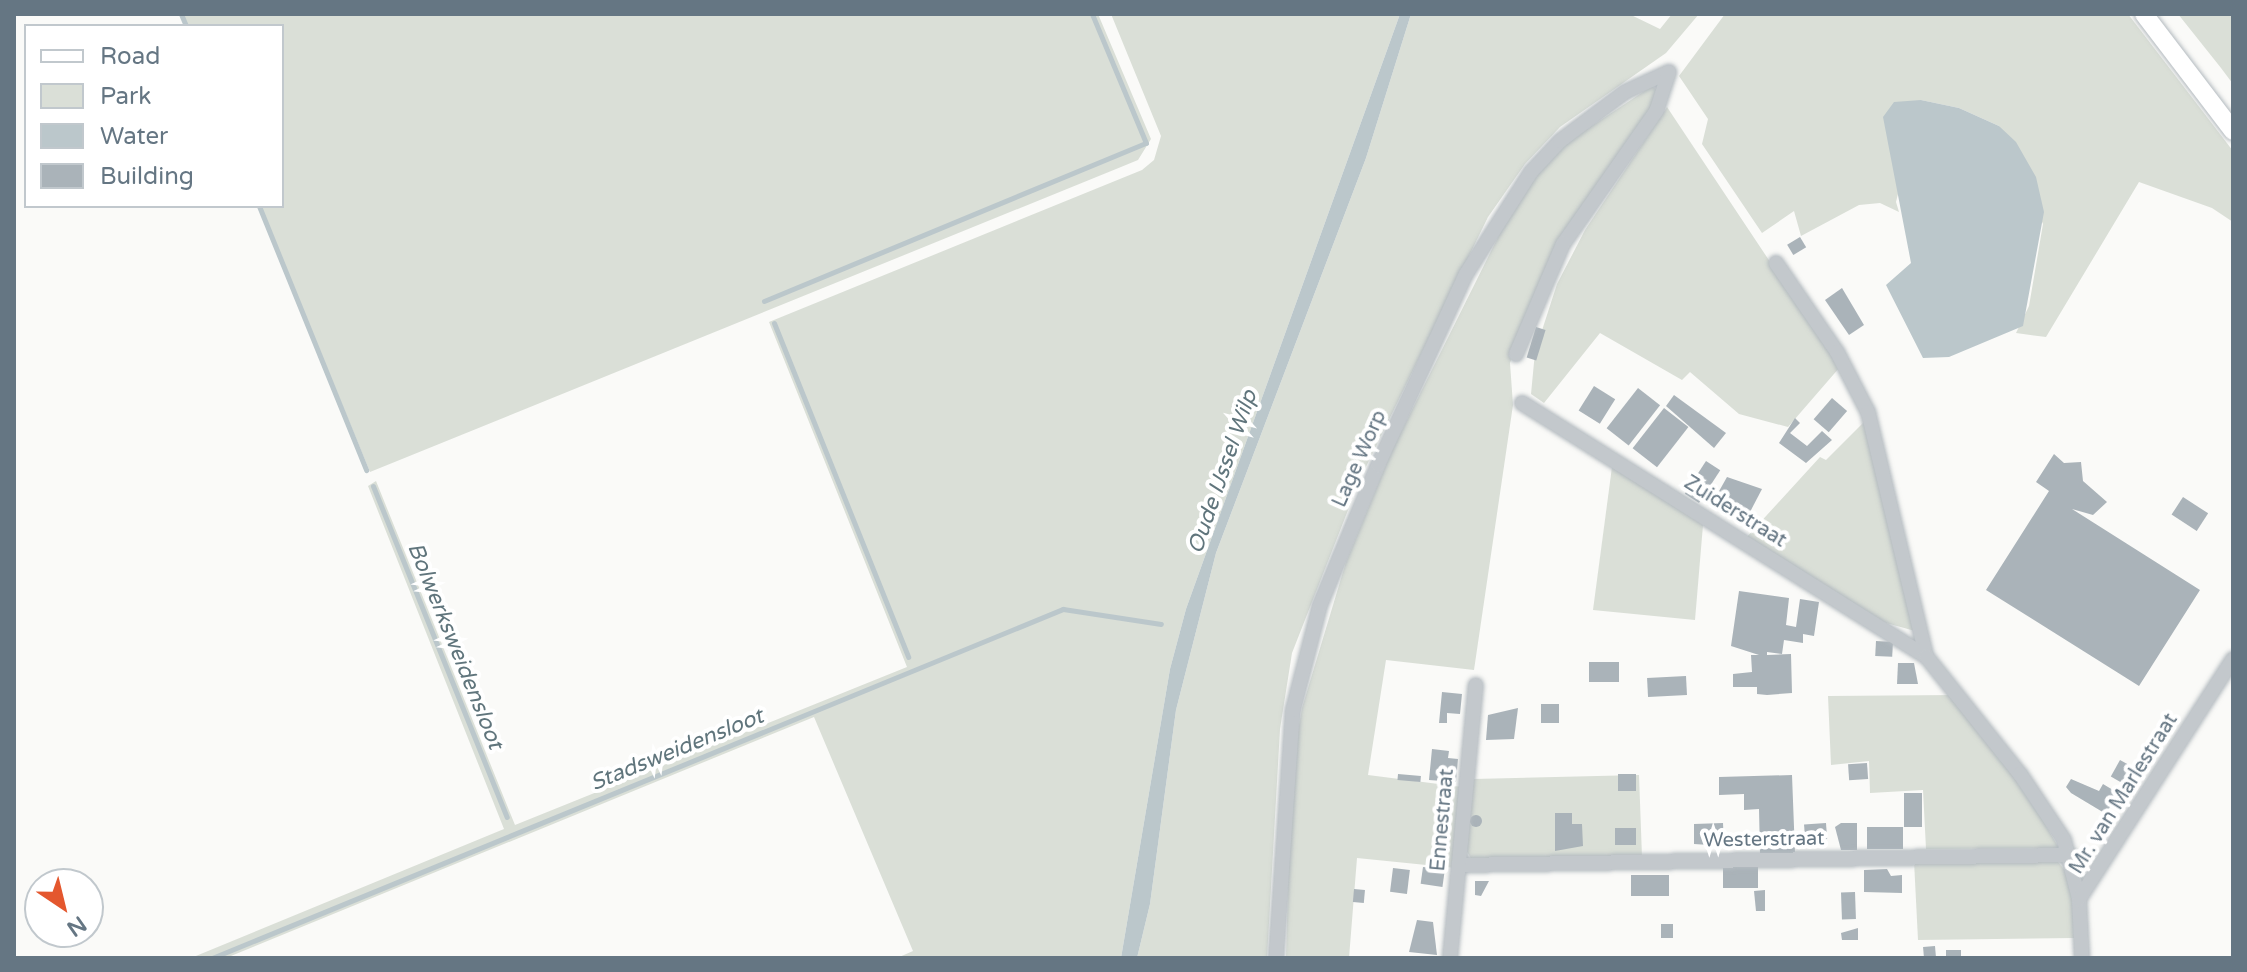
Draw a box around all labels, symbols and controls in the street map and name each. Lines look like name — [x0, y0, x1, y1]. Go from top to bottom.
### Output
legend — [24, 24, 284, 208]
text: Road — [100, 42, 160, 71]
text: Park — [100, 82, 151, 111]
text: Water — [100, 122, 168, 151]
text: Building — [100, 162, 194, 191]
water label: Oude IJssel Wilp — [1183, 387, 1263, 557]
street label: Lage Worp — [1328, 407, 1392, 511]
street label: Zuiderstraat — [1679, 471, 1791, 553]
water label: Bolwerksweidensloot — [401, 539, 509, 753]
water label: Stadsweidensloot — [587, 703, 767, 797]
street label: Mr. van Marlestraat — [2065, 709, 2183, 879]
street label: Ennestraat — [1427, 768, 1459, 872]
street label: Westerstraat — [1703, 827, 1825, 853]
north arrow — [24, 868, 104, 948]
text: N — [62, 910, 91, 942]

